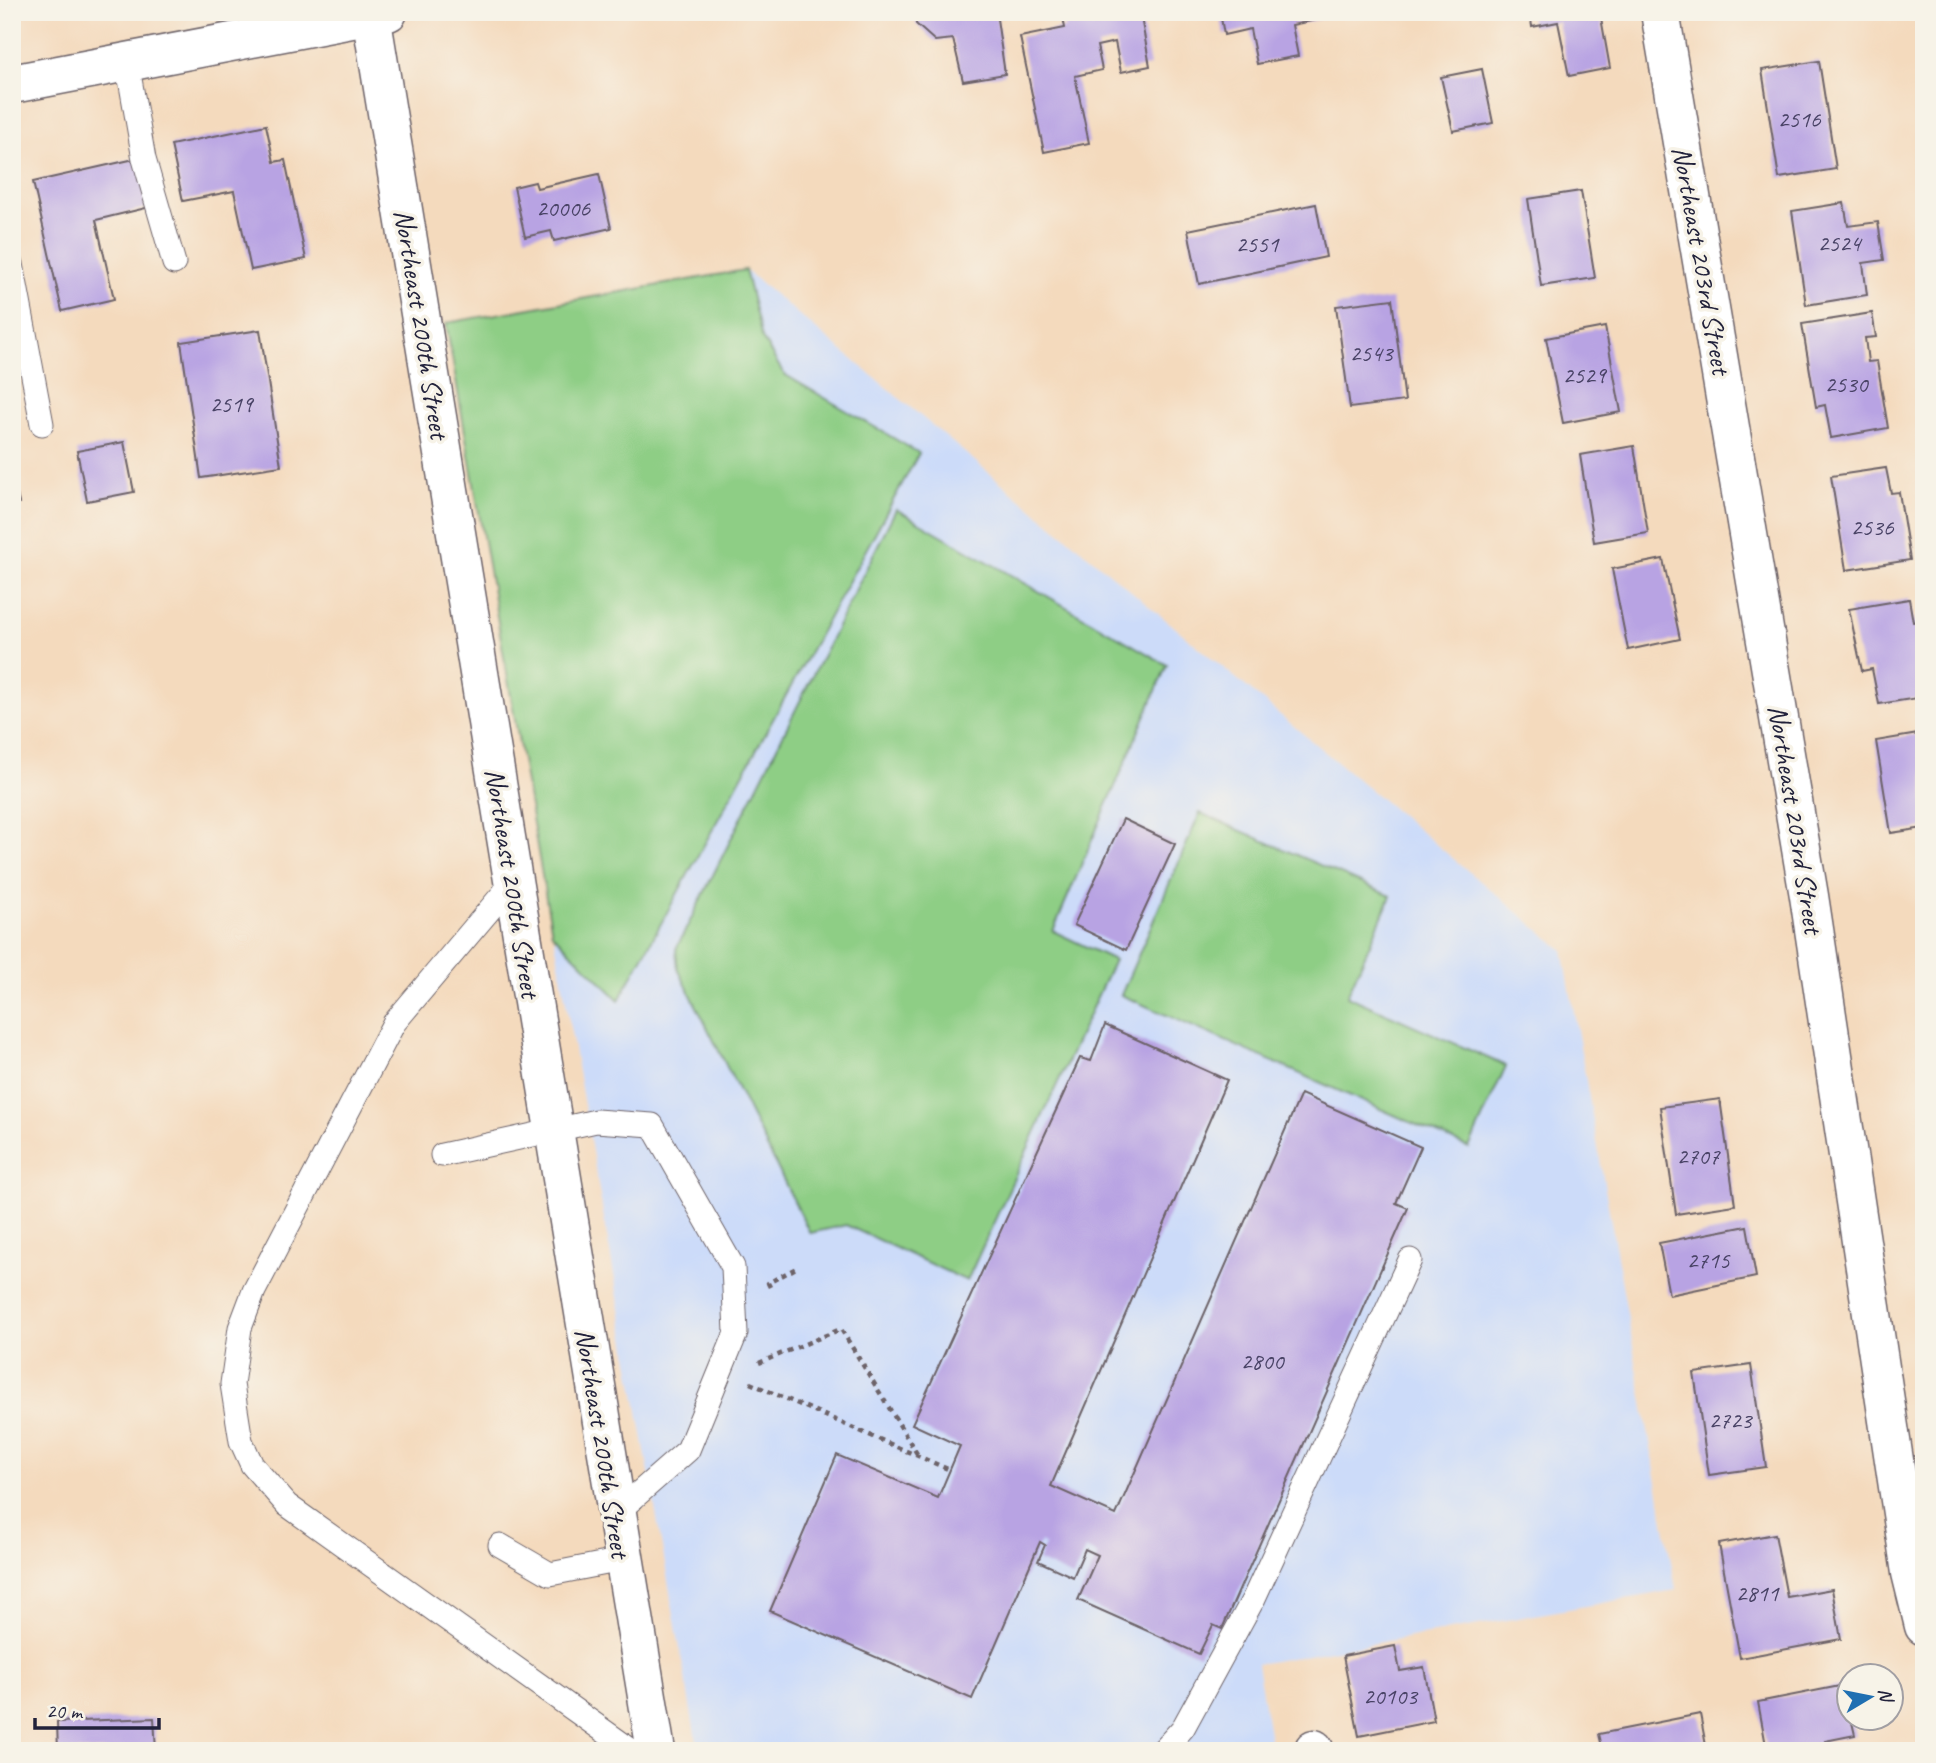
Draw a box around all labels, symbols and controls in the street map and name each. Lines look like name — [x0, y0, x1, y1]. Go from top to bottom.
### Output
house number: 2516 — [1777, 104, 1822, 134]
street label: Northeast 203rd Street — [1665, 143, 1740, 379]
house number: 20006 — [536, 193, 591, 223]
street label: Northeast 200th Street — [387, 207, 458, 444]
house number: 2524 — [1817, 228, 1863, 258]
house number: 2551 — [1235, 229, 1280, 259]
house number: 2543 — [1349, 338, 1395, 368]
house number: 2529 — [1562, 360, 1608, 390]
house number: 2530 — [1824, 369, 1870, 399]
house number: 2519 — [209, 389, 255, 419]
house number: 2536 — [1850, 512, 1895, 542]
street label: Northeast 203rd Street — [1761, 702, 1832, 938]
street label: Northeast 200th Street — [478, 766, 549, 1003]
house number: 2707 — [1676, 1141, 1721, 1171]
house number: 2715 — [1686, 1245, 1731, 1275]
street label: Northeast 200th Street — [568, 1326, 639, 1563]
house number: 2800 — [1240, 1346, 1286, 1376]
house number: 2723 — [1708, 1405, 1754, 1435]
house number: 2811 — [1735, 1578, 1780, 1608]
north arrow — [1834, 1662, 1904, 1732]
house number: 20103 — [1363, 1681, 1419, 1711]
scale bar — [35, 1686, 159, 1730]
text: N — [1873, 1686, 1899, 1705]
text: 20 m — [46, 1698, 84, 1724]

